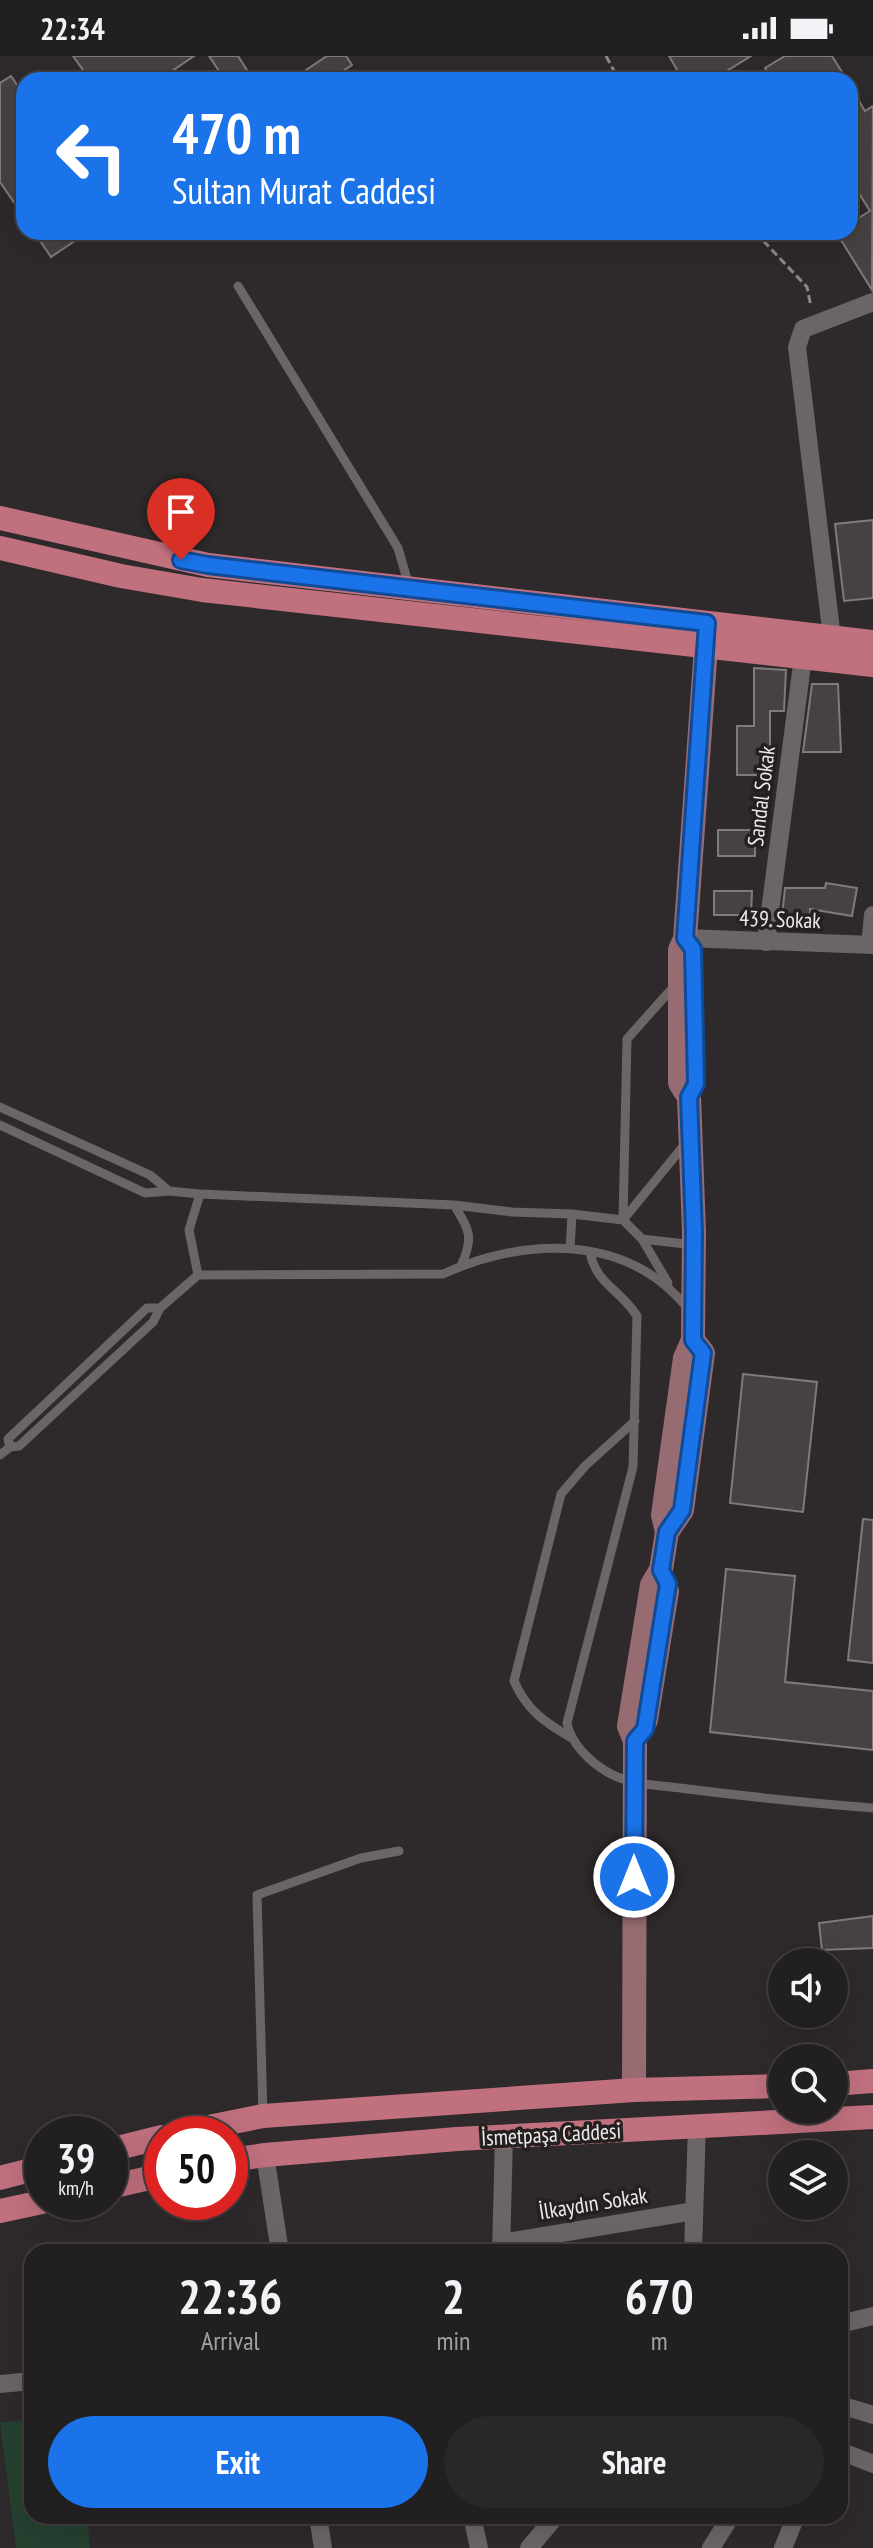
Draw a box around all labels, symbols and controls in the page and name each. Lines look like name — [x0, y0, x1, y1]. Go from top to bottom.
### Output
text: 22:34 — [40, 9, 105, 48]
text: 470 m — [172, 97, 301, 169]
icon: left — [40, 104, 144, 208]
text: Sultan Murat Caddesi — [172, 167, 436, 214]
pin — [147, 478, 215, 560]
icon: arrive — [159, 490, 203, 534]
street label: Sandal Sokak — [741, 744, 781, 848]
street label: 439. Sokak — [739, 904, 822, 934]
position arrow — [592, 1835, 676, 1919]
map controls — [768, 1948, 848, 2220]
button: sound — [768, 1948, 848, 2028]
button: search — [768, 2044, 848, 2124]
speed limit sign: 50 — [144, 2116, 248, 2220]
street label: İsmetpaşa Caddesi — [480, 2116, 622, 2152]
text: 39 — [57, 2132, 95, 2184]
button: layers — [768, 2140, 848, 2220]
text: km/h — [58, 2175, 94, 2201]
street label: İlkaydın Sokak — [537, 2181, 650, 2225]
text: 22:36 — [178, 2265, 282, 2327]
text: 2 — [442, 2265, 465, 2327]
text: 670 — [625, 2265, 694, 2327]
text: Arrival — [201, 2324, 260, 2357]
text: min — [436, 2324, 470, 2357]
text: m — [651, 2324, 668, 2357]
button: Exit — [48, 2416, 428, 2508]
button: Share — [444, 2416, 824, 2508]

